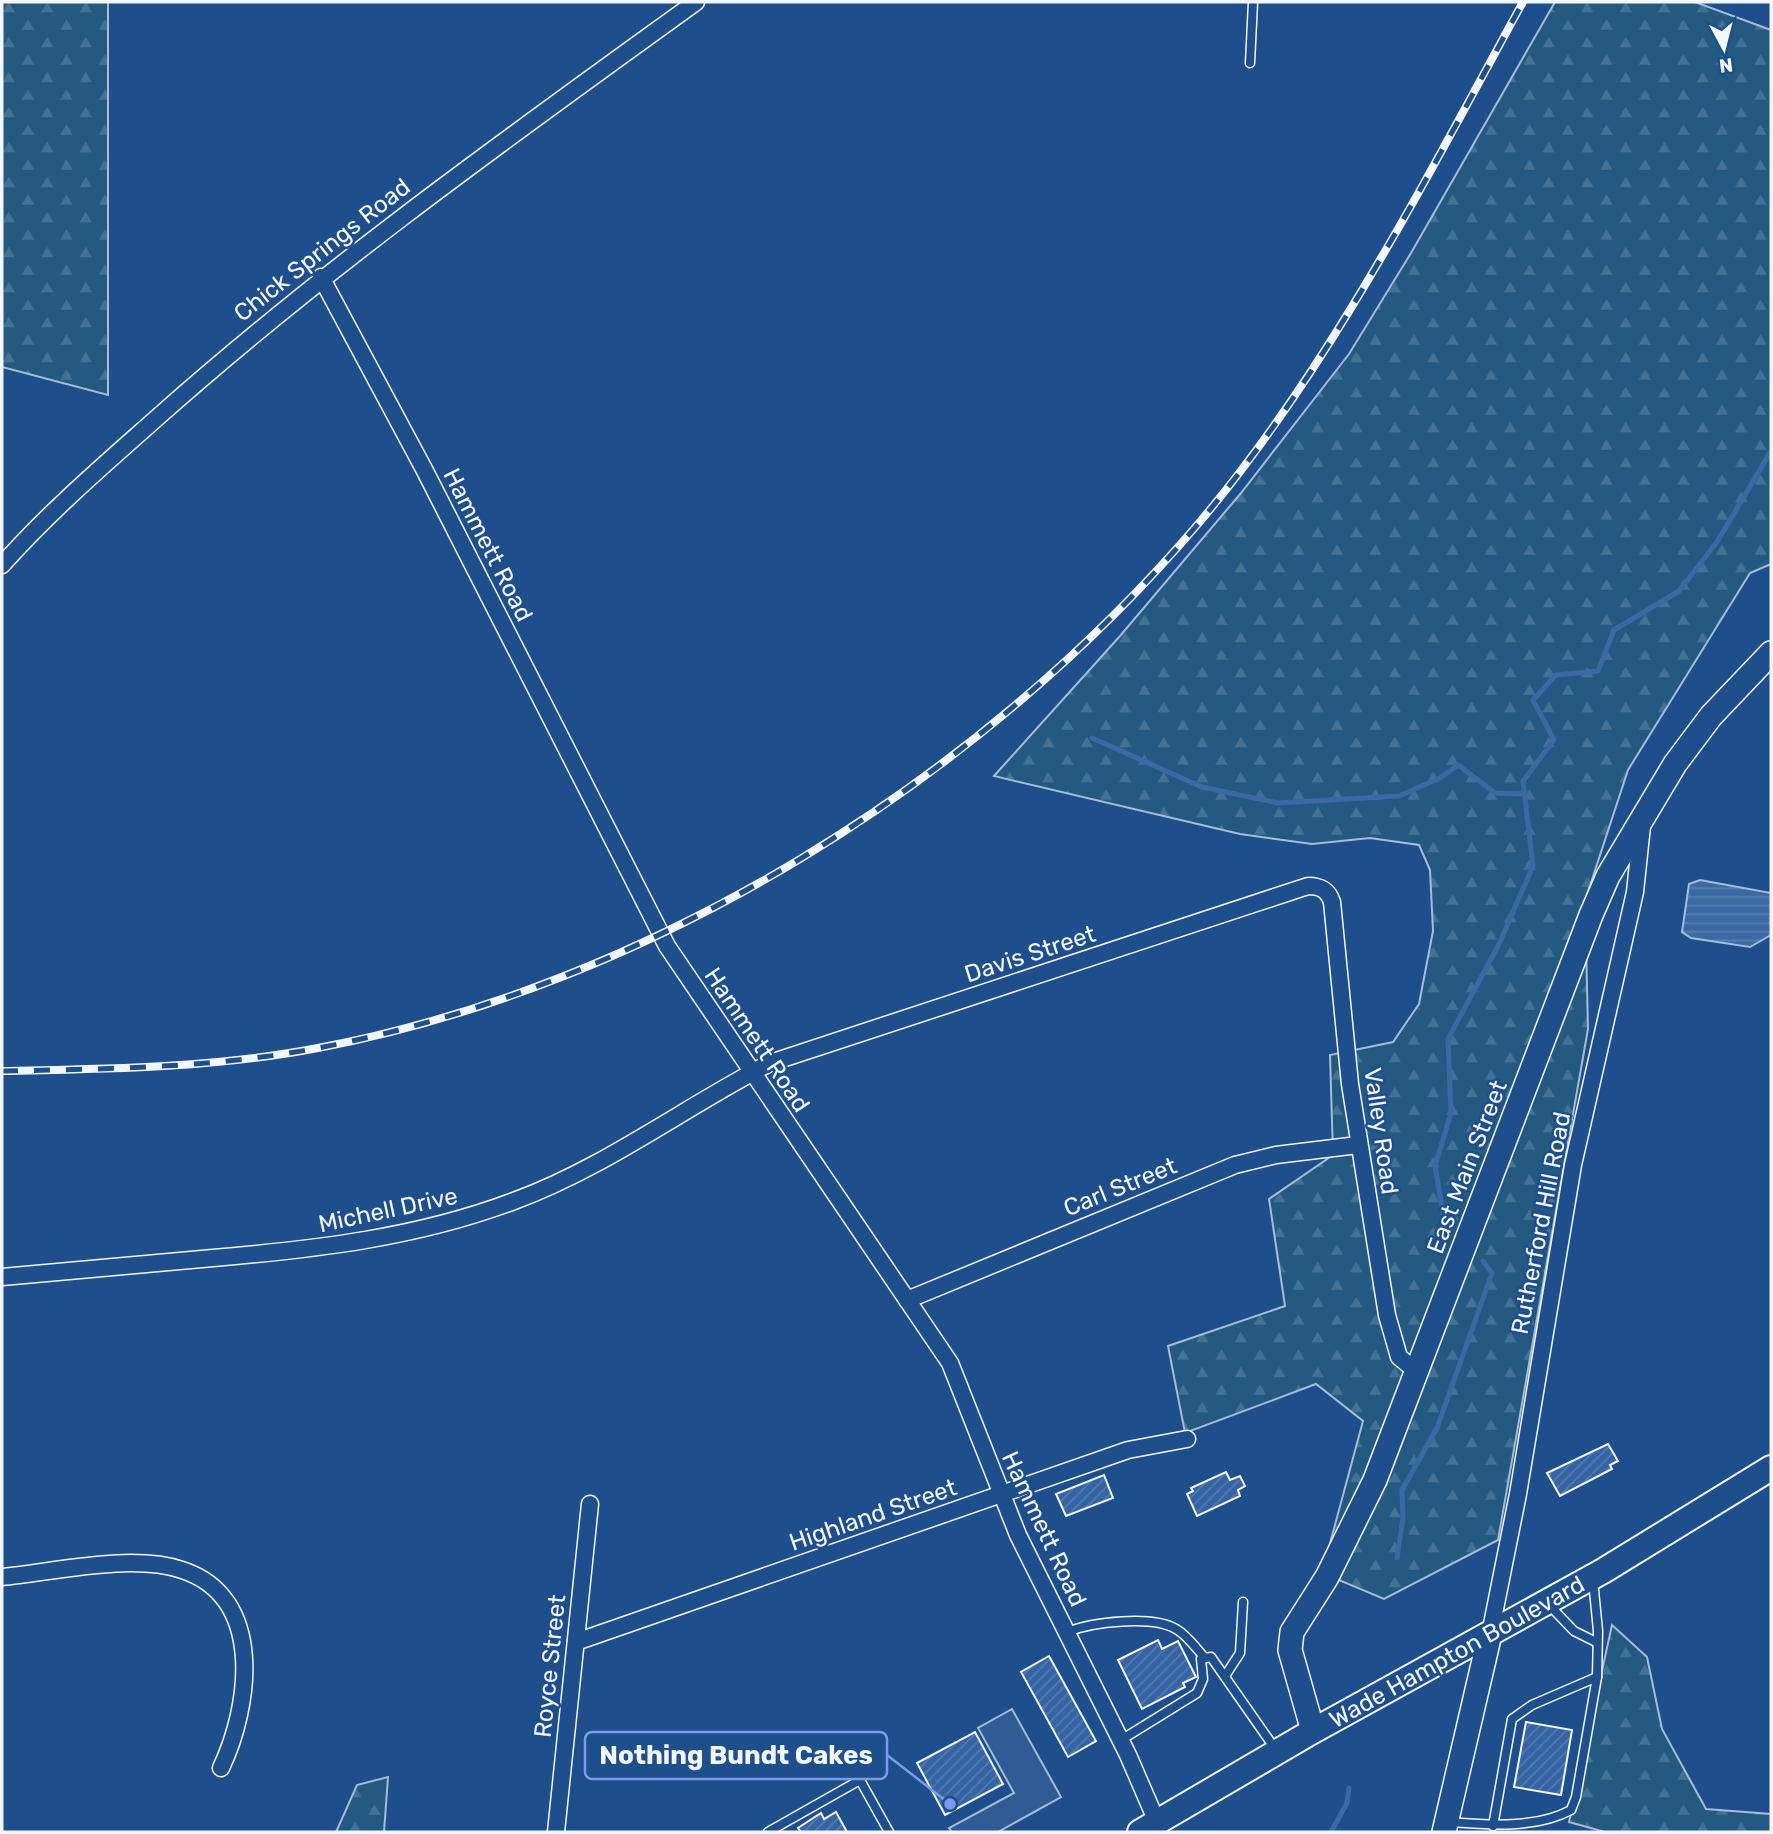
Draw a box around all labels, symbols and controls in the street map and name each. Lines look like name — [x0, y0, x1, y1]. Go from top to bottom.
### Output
north arrow — [1689, 14, 1759, 84]
text: N — [1718, 53, 1734, 78]
street label: Chick Springs Road — [228, 173, 416, 327]
street label: Hammett Road — [437, 464, 539, 626]
street label: Davis Street — [961, 920, 1099, 988]
street label: Hammett Road — [698, 963, 816, 1117]
street label: Valley Road — [1358, 1066, 1404, 1196]
street label: East Main Street — [1421, 1076, 1513, 1258]
street label: Rutherford Hill Road — [1506, 1109, 1576, 1337]
street label: Carl Street — [1059, 1152, 1181, 1222]
street label: Michell Drive — [316, 1182, 460, 1238]
street label: Hammett Road — [996, 1447, 1092, 1611]
street label: Highland Street — [786, 1473, 960, 1557]
street label: Wade Hampton Boulevard — [1325, 1570, 1589, 1734]
street label: Royce Street — [529, 1593, 571, 1739]
callout: Nothing Bundt Cakes — [585, 1732, 887, 1779]
text: Nothing Bundt Cakes — [599, 1740, 873, 1771]

